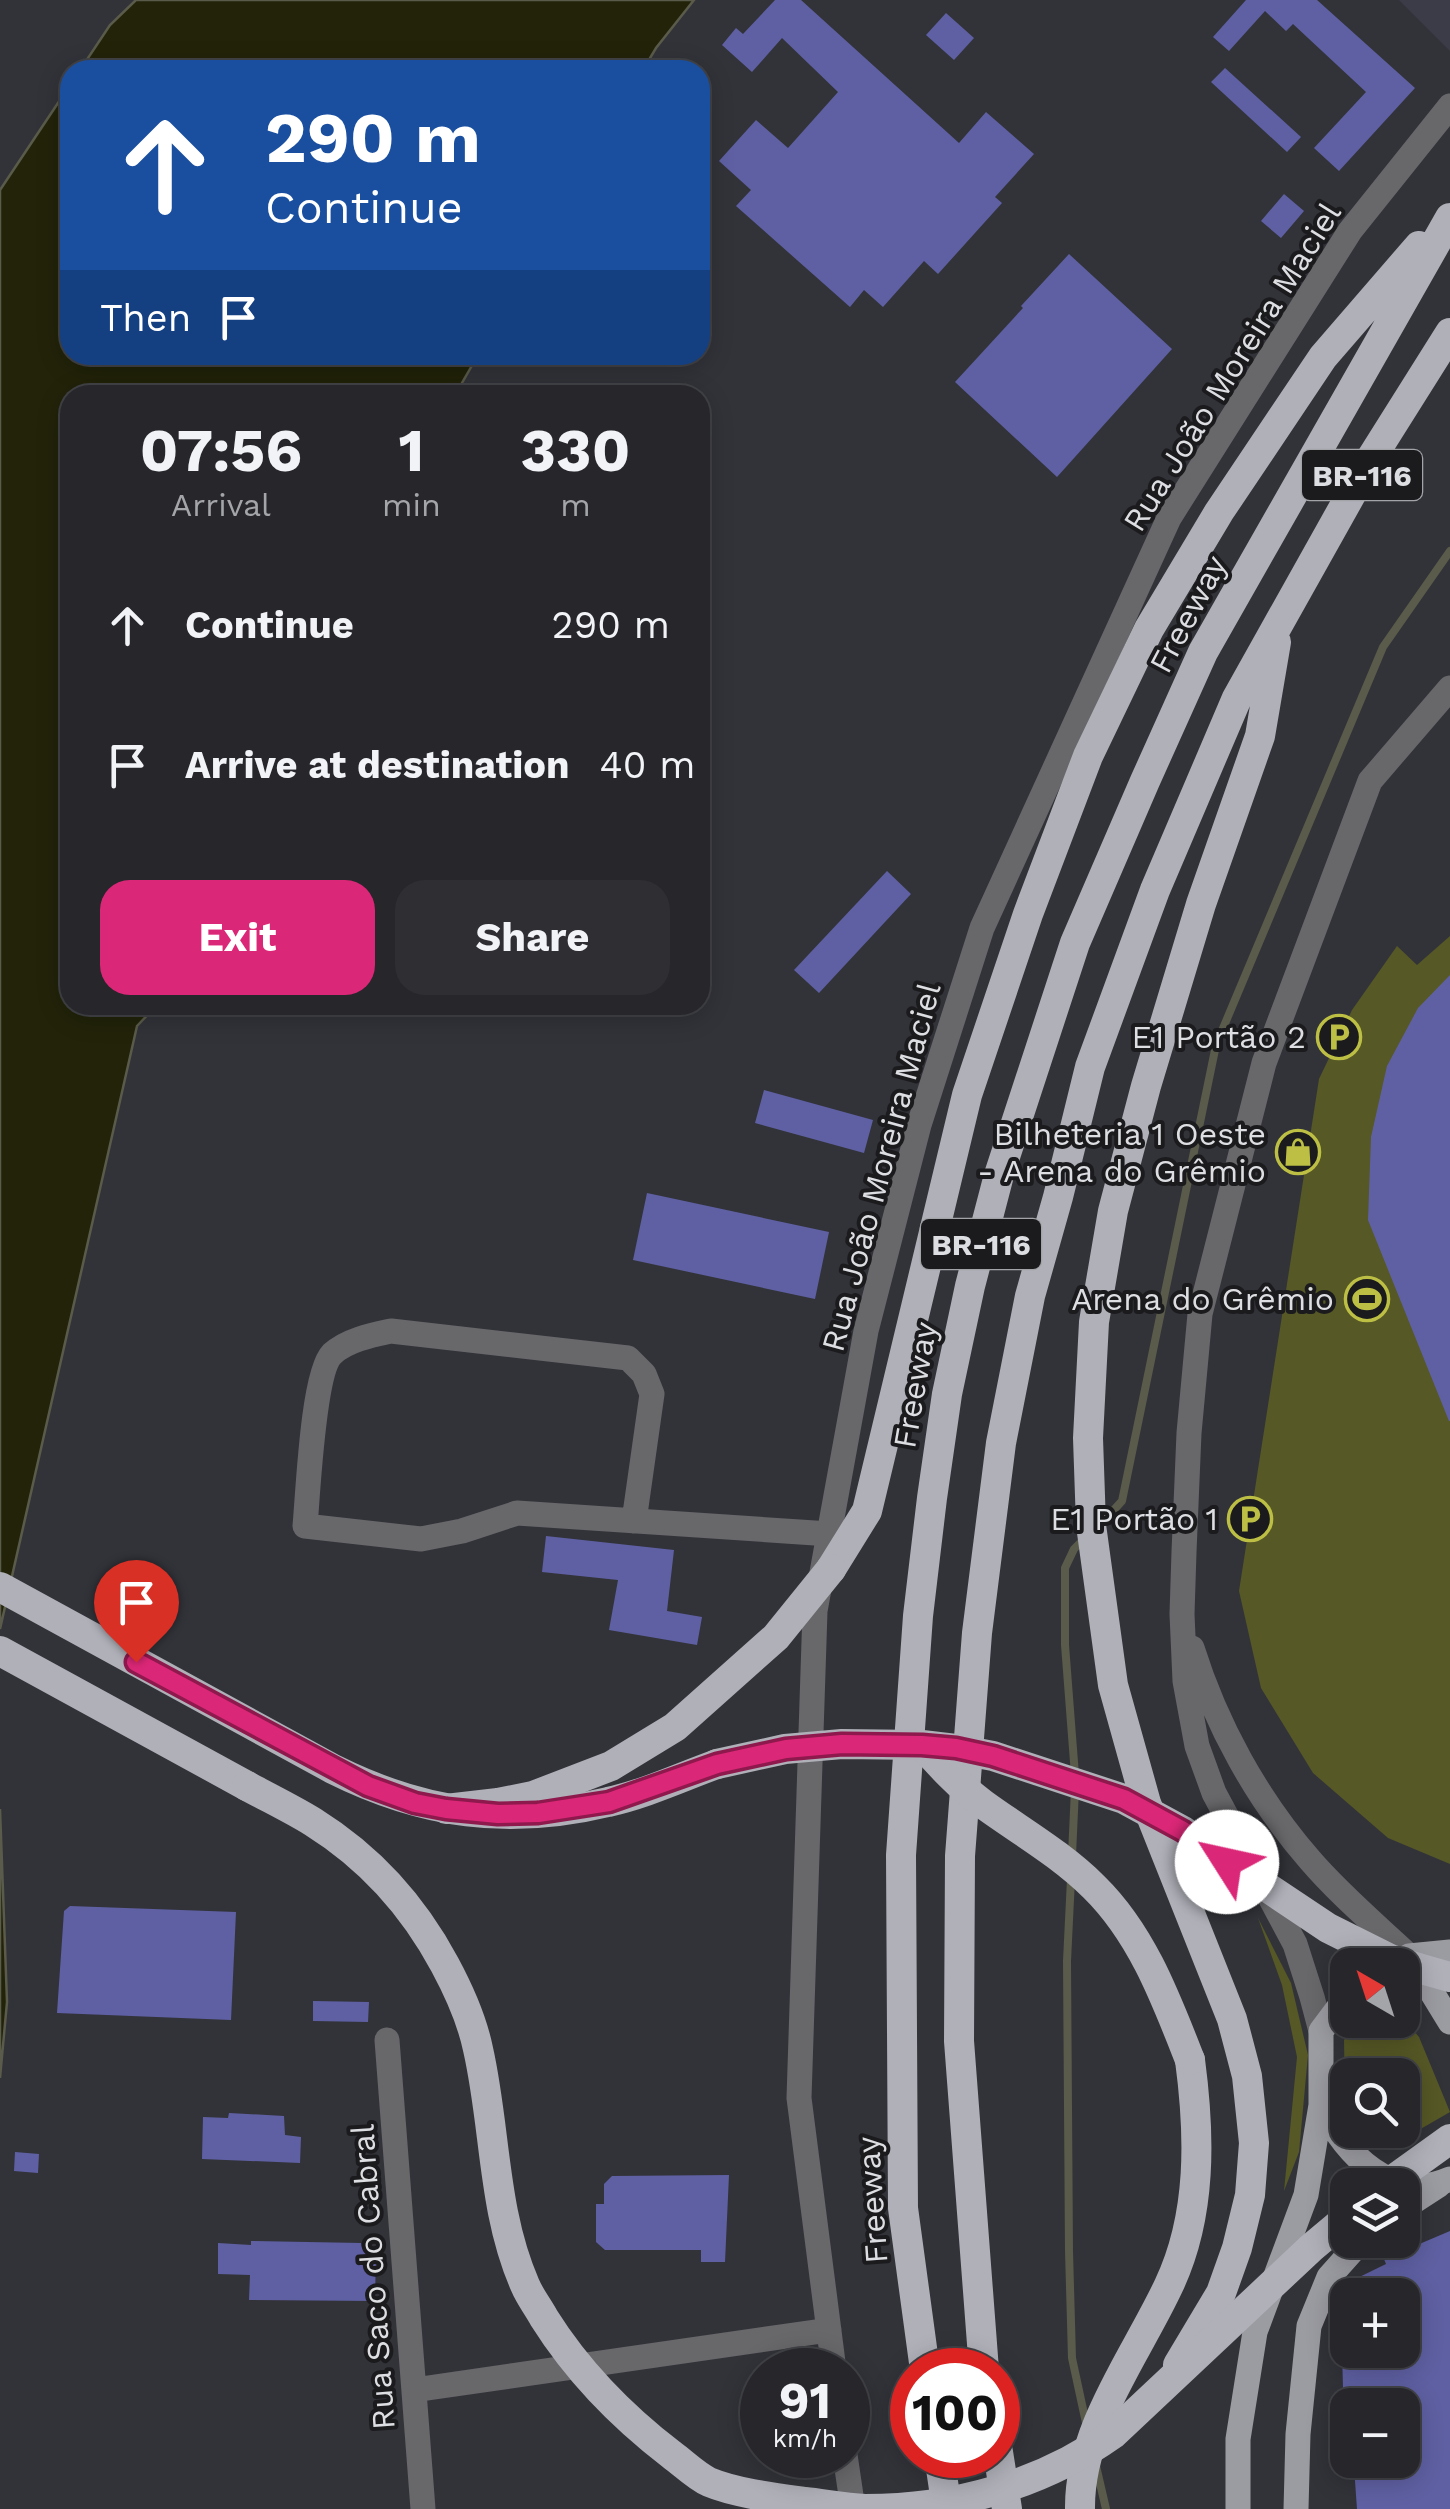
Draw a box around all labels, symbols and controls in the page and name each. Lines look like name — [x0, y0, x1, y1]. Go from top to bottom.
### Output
text: 290 m — [265, 97, 481, 179]
icon: ahead — [100, 100, 230, 230]
text: Continue — [265, 181, 463, 234]
street label: Rua João Moreira Maciel — [1115, 196, 1349, 538]
icon: arrive — [211, 290, 266, 345]
text: Then — [100, 296, 191, 340]
text: 07:56 — [140, 415, 302, 486]
text: 1 — [398, 415, 424, 486]
text: 330 — [520, 415, 630, 486]
road number: BR-116 — [1302, 450, 1422, 500]
text: Arrival — [171, 486, 271, 524]
text: min — [382, 486, 441, 524]
text: m — [560, 486, 591, 524]
street label: Freeway — [1141, 548, 1235, 679]
icon: ahead — [100, 598, 155, 653]
text: Continue — [185, 603, 354, 647]
text: 290 m — [552, 603, 670, 647]
icon: arrive — [100, 738, 155, 793]
text: Arrive at destination — [185, 743, 570, 787]
text: 40 m — [600, 743, 696, 787]
button: Exit — [100, 880, 375, 995]
button: Share — [395, 880, 670, 995]
street label: Rua João Moreira Maciel — [813, 978, 949, 1355]
parking icon: E1 Portão 2 — [1316, 1014, 1362, 1060]
place label: E1 Portão 2 — [1131, 1018, 1306, 1056]
place label: Bilheteria 1 Oeste - Arena do Grêmio — [977, 1115, 1266, 1190]
shop icon: Bilheteria 1 Oeste - Arena do Grêmio — [1275, 1129, 1321, 1175]
road number: BR-116 — [921, 1219, 1041, 1269]
sports icon: Arena do Grêmio — [1344, 1276, 1390, 1322]
place label: Arena do Grêmio — [1071, 1280, 1334, 1318]
street label: Freeway — [885, 1318, 945, 1451]
parking icon: E1 Portão 1 — [1227, 1496, 1273, 1542]
place label: E1 Portão 1 — [1050, 1500, 1218, 1538]
pin — [94, 1560, 179, 1663]
icon: arrive — [109, 1575, 164, 1630]
position arrow — [1175, 1810, 1279, 1914]
north arrow — [1330, 1948, 1420, 2038]
map controls — [1330, 1948, 1420, 2478]
button: search — [1330, 2058, 1420, 2148]
street label: Rua Saco do Cabral — [343, 2123, 403, 2431]
street label: Freeway — [849, 2135, 895, 2265]
button: layers — [1330, 2168, 1420, 2258]
button: + — [1330, 2278, 1420, 2368]
speed limit sign: 100 — [890, 2348, 1020, 2478]
text: 91 — [779, 2371, 831, 2430]
button: − — [1330, 2388, 1420, 2478]
text: km/h — [773, 2424, 837, 2453]

